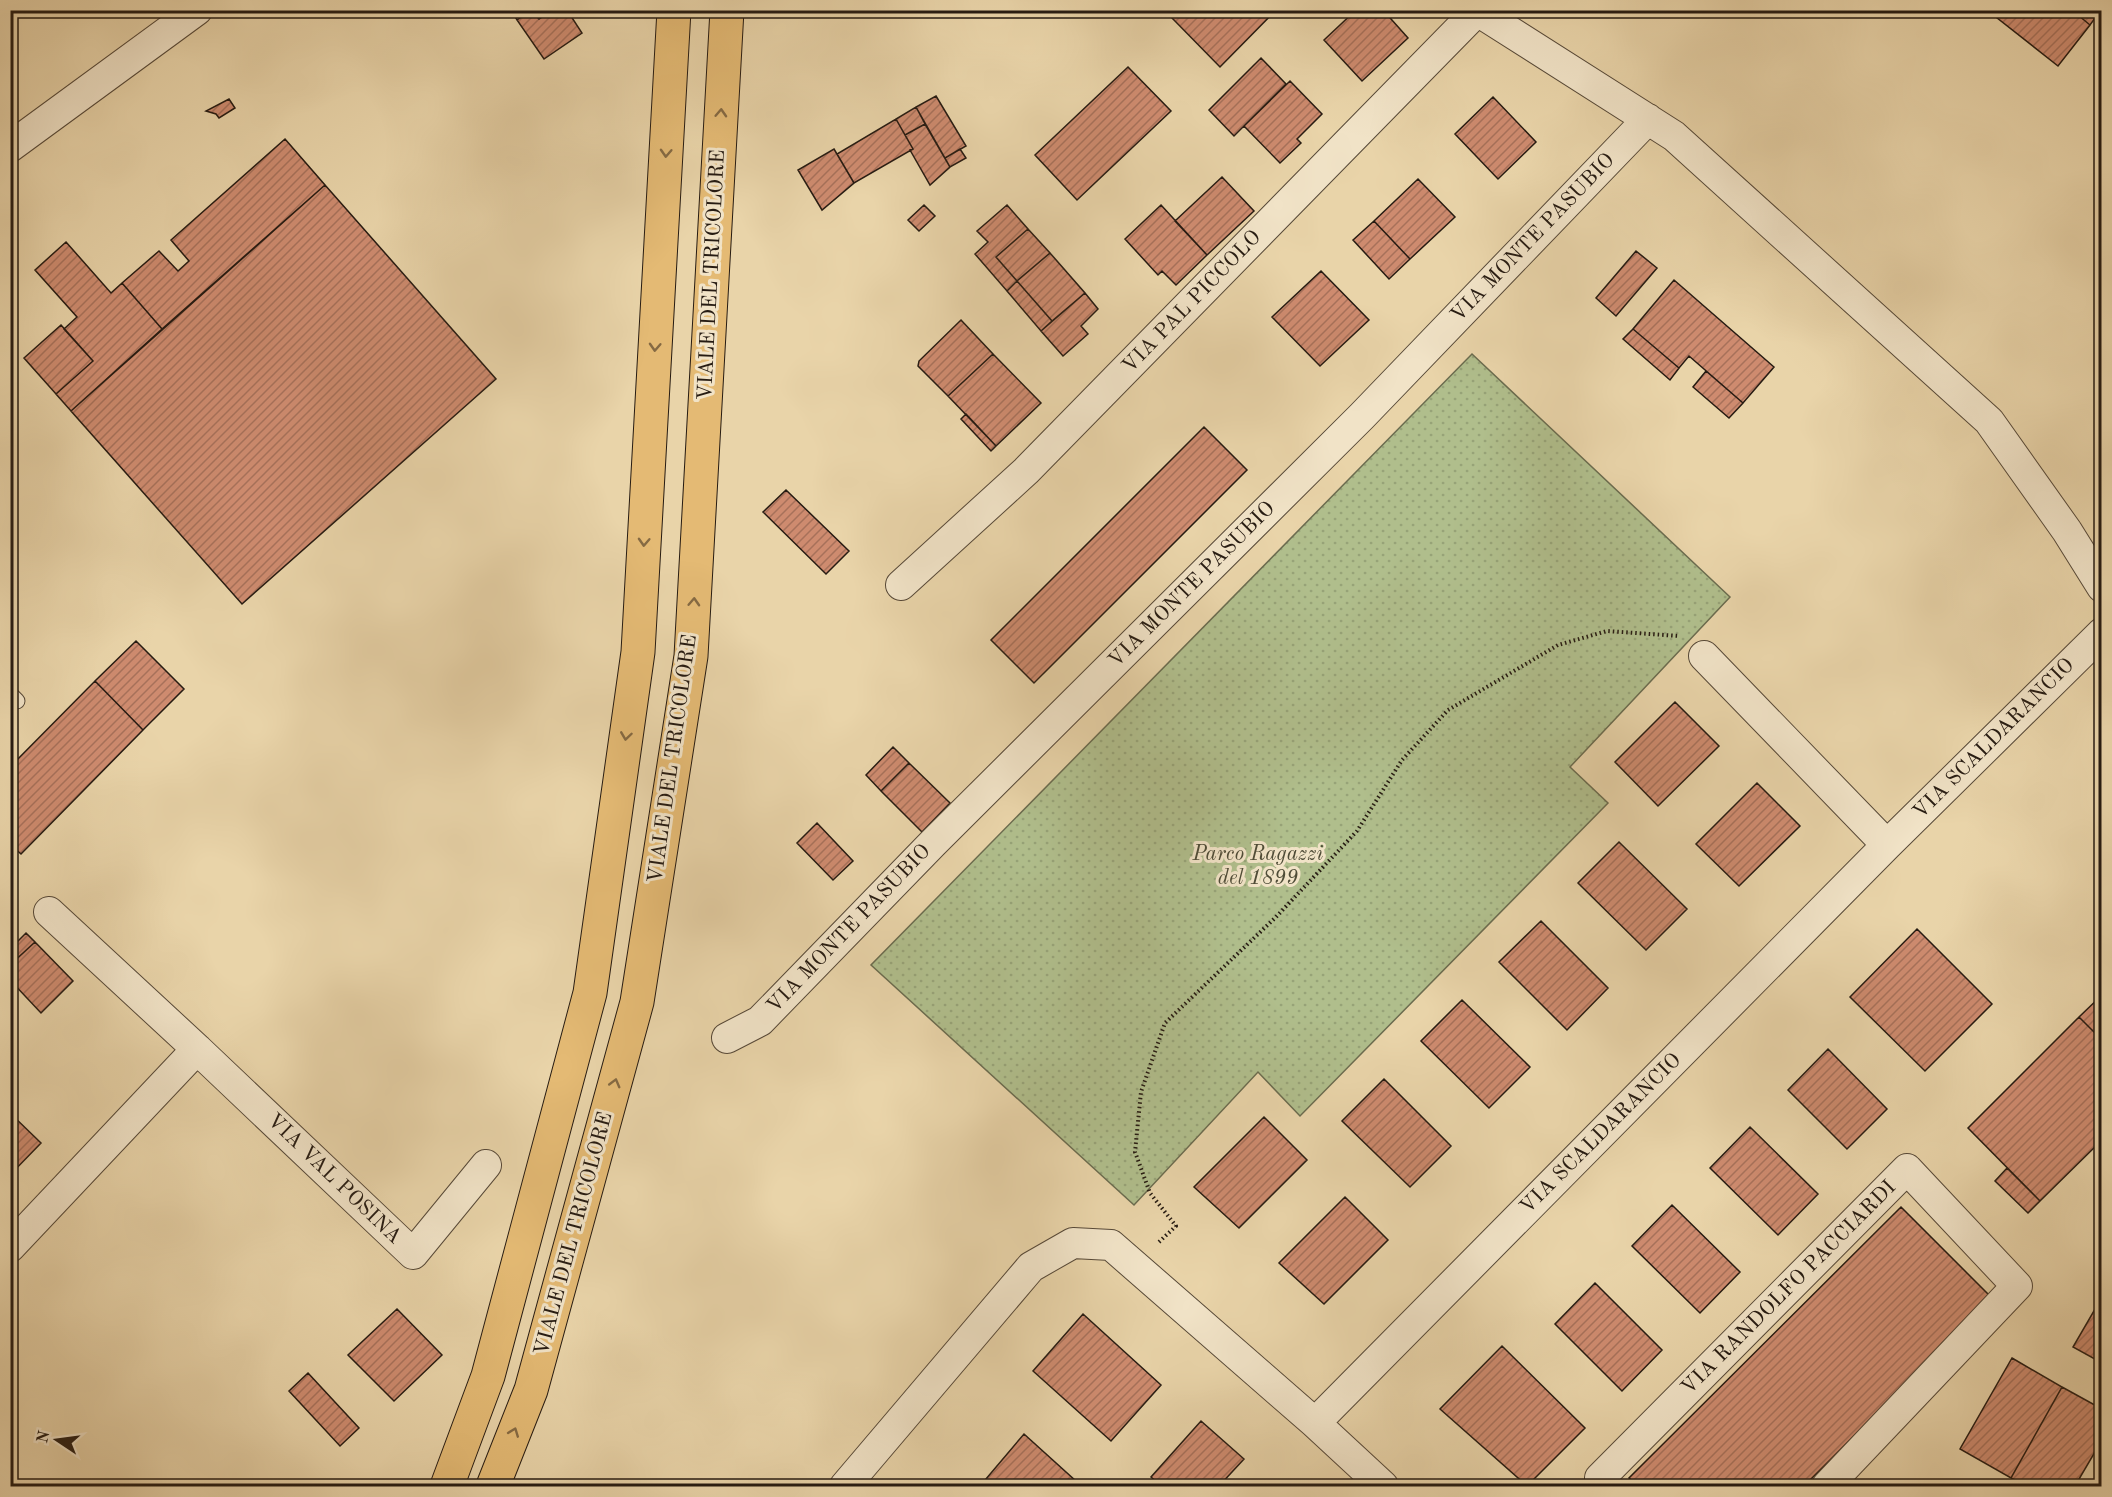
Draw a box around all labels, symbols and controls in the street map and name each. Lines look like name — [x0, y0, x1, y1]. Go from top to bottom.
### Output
one-way arrow — [715, 109, 728, 118]
one-way arrow — [659, 148, 672, 157]
street label: VIALE DEL TRICOLORE — [695, 149, 729, 401]
street label: VIA MONTE PASUBIO — [1447, 150, 1619, 326]
street label: VIA PAL PICCOLO — [1119, 227, 1265, 377]
one-way arrow — [649, 343, 662, 352]
street label: VIA MONTE PASUBIO — [1105, 498, 1279, 672]
one-way arrow — [638, 538, 651, 547]
one-way arrow — [687, 597, 700, 606]
street label: VIALE DEL TRICOLORE — [645, 633, 701, 885]
street label: VIA SCALDARANCIO — [1910, 655, 2078, 823]
one-way arrow — [621, 732, 633, 741]
street label: VIA MONTE PASUBIO — [763, 841, 935, 1017]
park label: Parco Ragazzi del 1899 — [1192, 844, 1323, 889]
street label: VIA SCALDARANCIO — [1517, 1050, 1685, 1218]
one-way arrow — [608, 1078, 620, 1089]
street label: VIA VAL POSINA — [263, 1110, 405, 1248]
street label: VIALE DEL TRICOLORE — [531, 1110, 617, 1358]
street label: VIA RANDOLFO PACCIARDI — [1678, 1177, 1900, 1399]
north arrow — [27, 1410, 87, 1470]
one-way arrow — [507, 1427, 520, 1438]
text: N — [35, 1429, 54, 1445]

